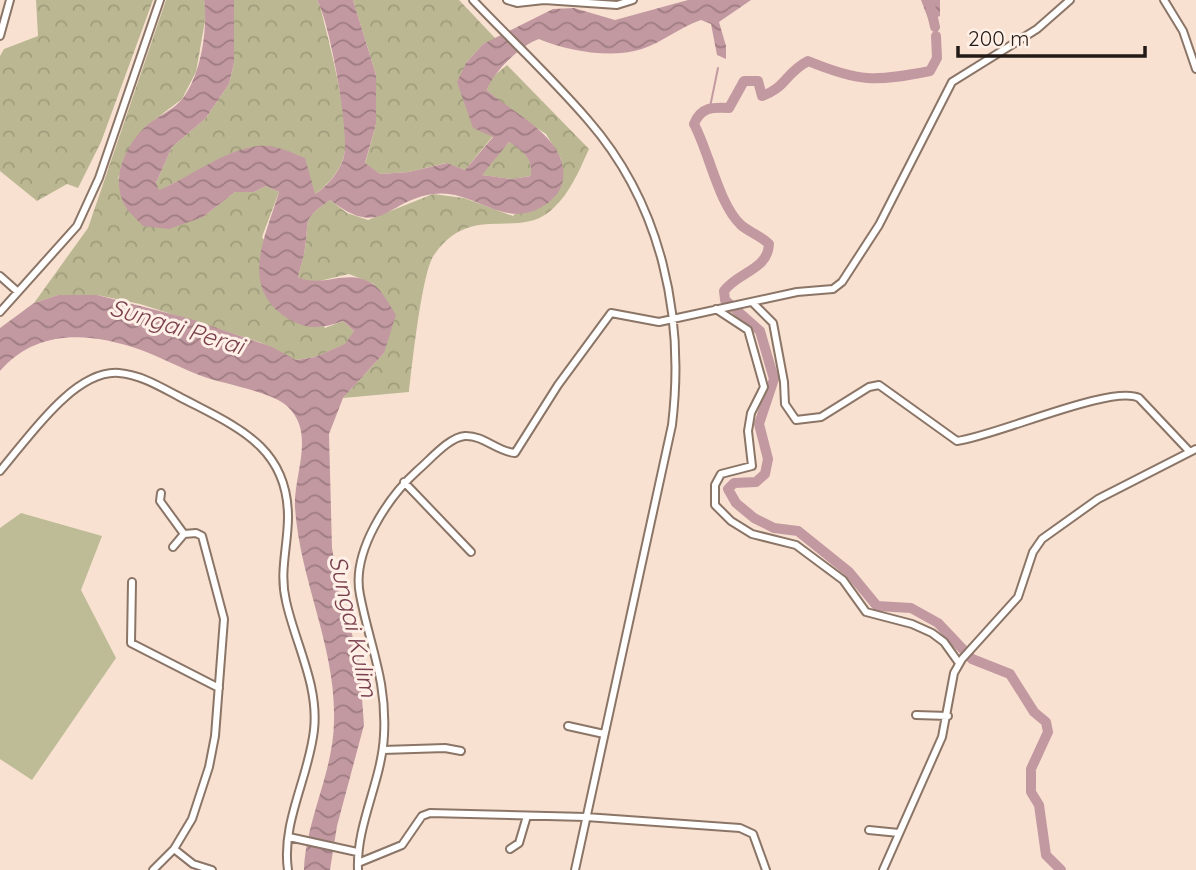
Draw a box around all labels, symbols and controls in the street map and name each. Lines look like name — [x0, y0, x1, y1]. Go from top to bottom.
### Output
scale bar — [958, 14, 1145, 58]
text: 200 m — [968, 25, 1030, 51]
water label: Sungai Perai — [106, 291, 250, 361]
water label: Sungai Kulim — [323, 552, 385, 701]

